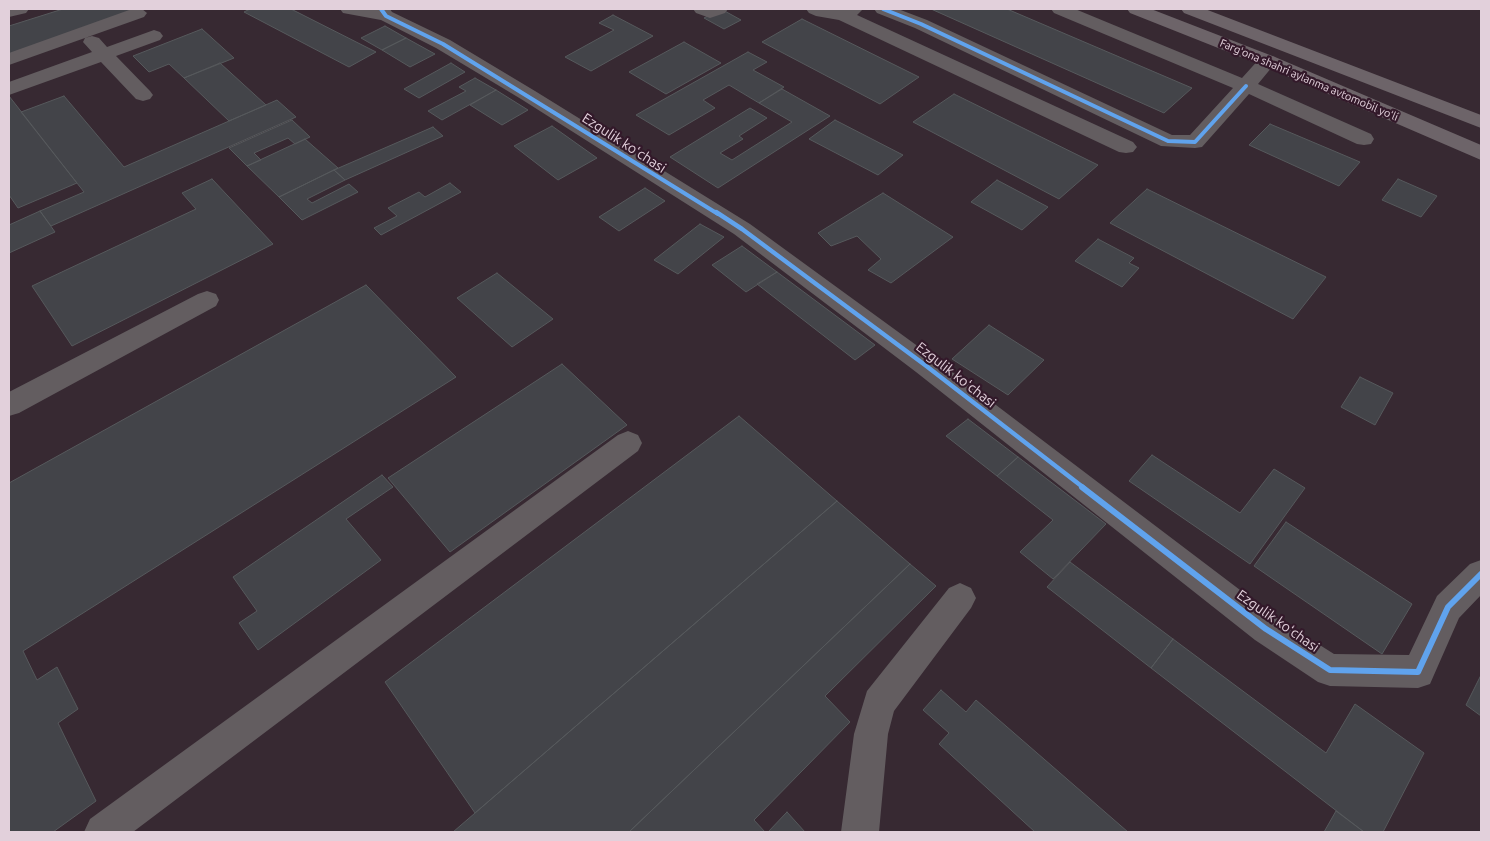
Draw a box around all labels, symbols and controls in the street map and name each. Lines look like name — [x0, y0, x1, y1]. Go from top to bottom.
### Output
street label: Fargʻona shahri aylanma avtomobil yoʻli — [1218, 36, 1400, 124]
street label: Ezgulik koʻchasi — [579, 110, 669, 176]
street label: Ezgulik koʻchasi — [913, 339, 999, 411]
street label: Ezgulik koʻchasi — [1234, 586, 1322, 656]

